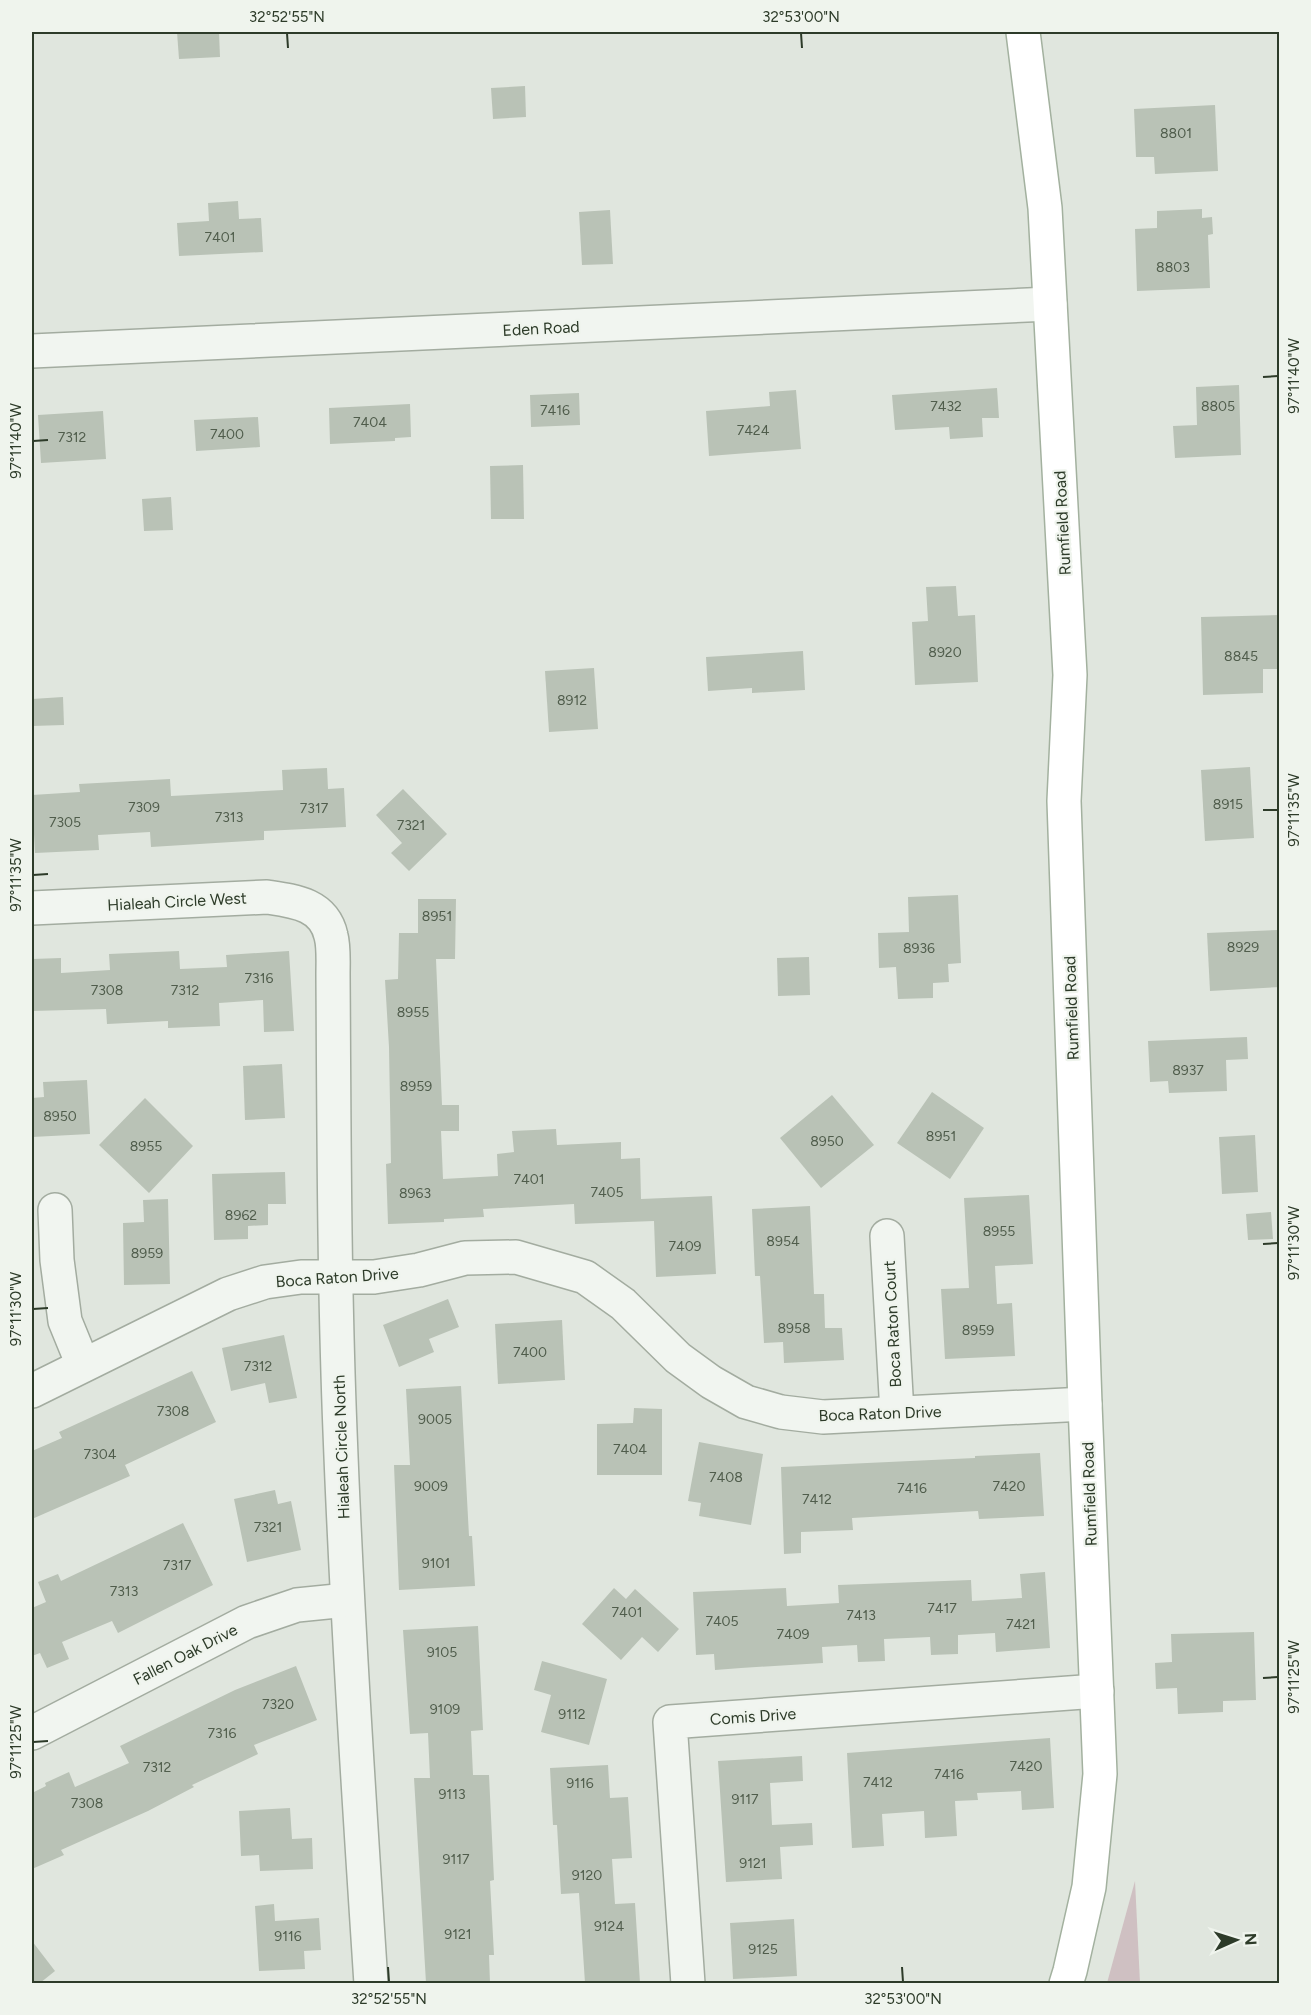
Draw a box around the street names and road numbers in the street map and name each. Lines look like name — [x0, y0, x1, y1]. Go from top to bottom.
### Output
street label: Eden Road — [502, 317, 580, 340]
street label: Rumfield Road — [1050, 470, 1075, 576]
street label: Hialeah Circle West — [107, 888, 247, 915]
street label: Rumfield Road — [1060, 955, 1083, 1061]
street label: Boca Raton Court — [880, 1260, 905, 1388]
street label: Boca Raton Drive — [275, 1264, 399, 1291]
street label: Hialeah Circle North — [329, 1374, 354, 1520]
street label: Boca Raton Drive — [818, 1402, 942, 1425]
street label: Rumfield Road — [1078, 1441, 1101, 1547]
street label: Fallen Oak Drive — [130, 1620, 241, 1689]
street label: Comis Drive — [709, 1704, 797, 1729]

